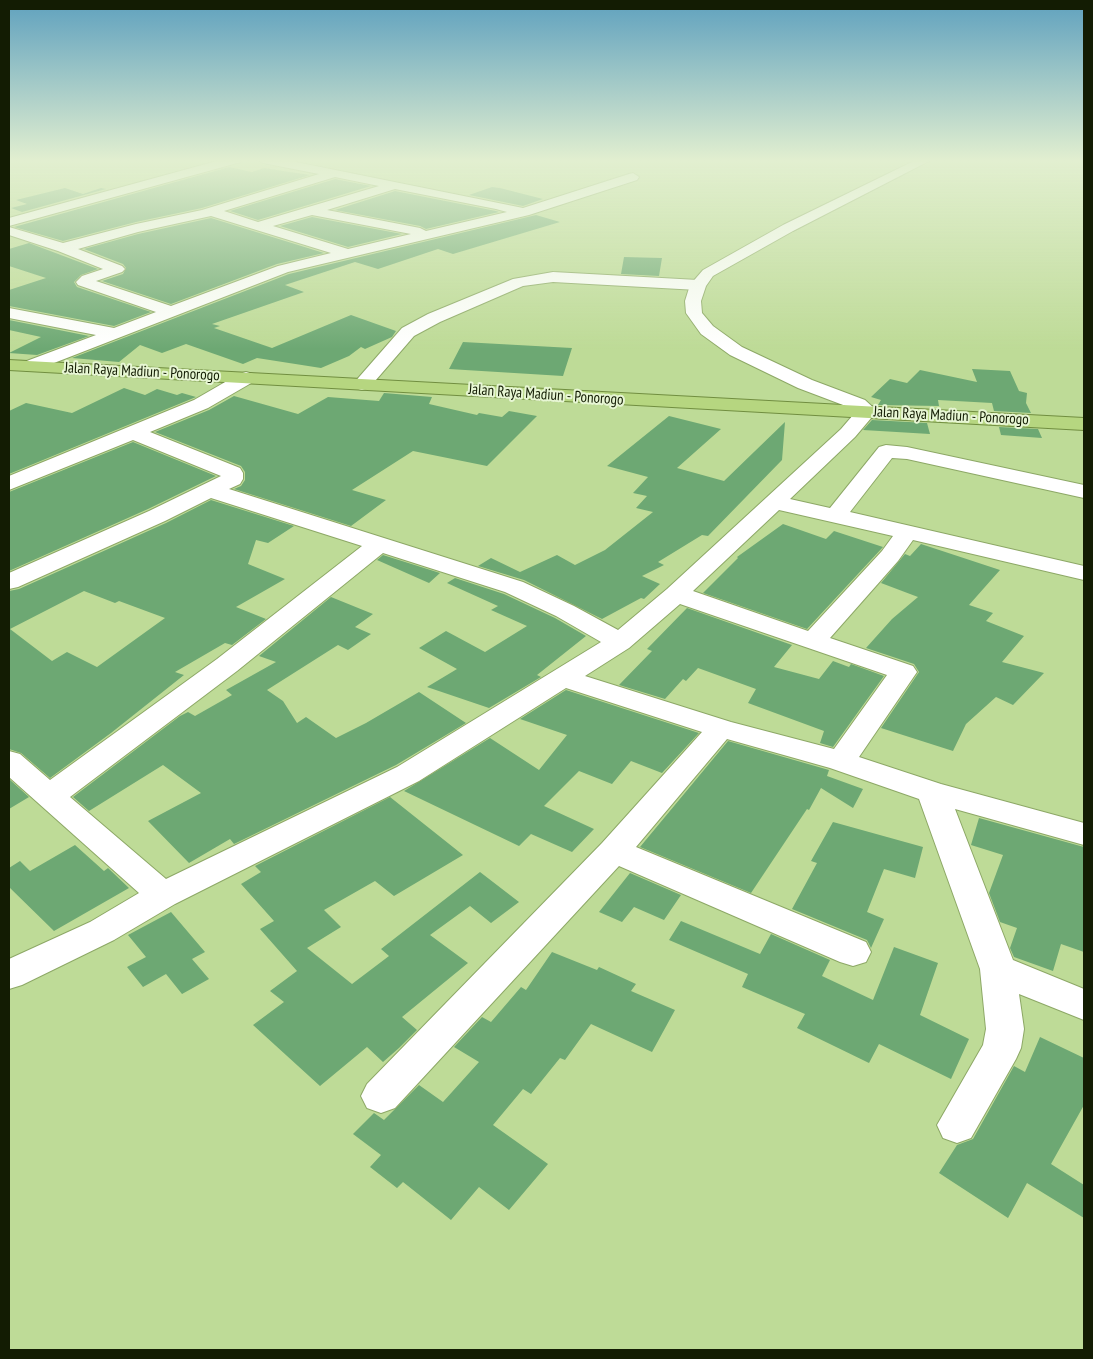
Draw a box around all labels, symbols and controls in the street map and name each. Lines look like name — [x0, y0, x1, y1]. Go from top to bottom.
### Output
street label: Jalan Raya Madiun - Ponorogo — [64, 359, 220, 385]
street label: Jalan Raya Madiun - Ponorogo — [468, 381, 624, 409]
street label: Jalan Raya Madiun - Ponorogo — [873, 403, 1029, 429]

